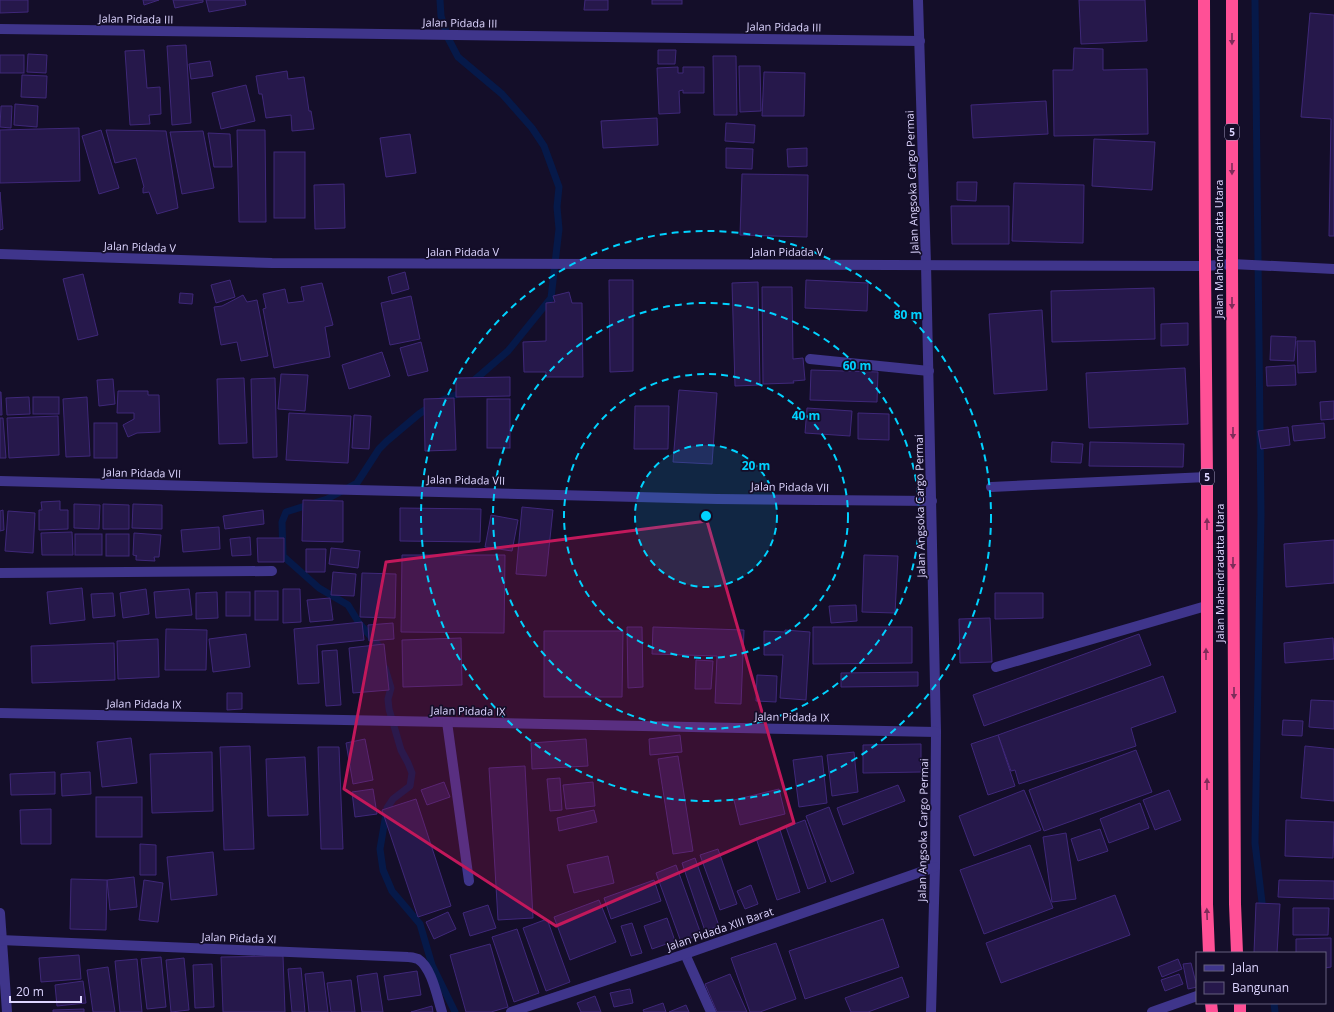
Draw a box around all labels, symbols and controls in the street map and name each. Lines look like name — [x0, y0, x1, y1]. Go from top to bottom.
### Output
street label: Jalan Pidada III — [98, 10, 173, 27]
street label: Jalan Pidada III — [422, 14, 497, 31]
street label: Jalan Pidada III — [746, 18, 821, 35]
one-way arrow — [1229, 33, 1235, 46]
street label: Jalan Angsoka Cargo Permai — [902, 110, 922, 255]
road number: 5 — [1225, 124, 1239, 140]
one-way arrow — [1229, 163, 1235, 176]
street label: Jalan Mahendradatta Utara — [1211, 180, 1226, 319]
street label: Jalan Pidada V — [103, 238, 177, 255]
street label: Jalan Pidada V — [426, 244, 499, 259]
street label: Jalan Pidada V — [750, 244, 823, 259]
one-way arrow — [1229, 297, 1235, 310]
text: 80 m — [894, 306, 922, 323]
text: 60 m — [843, 357, 871, 374]
text: 40 m — [792, 407, 820, 424]
one-way arrow — [1230, 427, 1236, 440]
street label: Jalan Angsoka Cargo Permai — [911, 434, 928, 579]
text: 20 m — [742, 457, 770, 474]
street label: Jalan Pidada VII — [102, 464, 181, 481]
road number: 5 — [1200, 469, 1214, 485]
street label: Jalan Pidada VII — [426, 471, 505, 488]
street label: Jalan Pidada VII — [750, 478, 829, 495]
street label: Jalan Mahendradatta Utara — [1212, 504, 1227, 643]
centre of rings — [699, 509, 713, 523]
one-way arrow — [1204, 517, 1210, 530]
one-way arrow — [1230, 557, 1236, 570]
one-way arrow — [1203, 647, 1209, 660]
one-way arrow — [1231, 687, 1237, 700]
street label: Jalan Pidada IX — [105, 695, 182, 712]
street label: Jalan Pidada IX — [429, 702, 506, 719]
street label: Jalan Pidada IX — [753, 708, 830, 725]
street label: Jalan Angsoka Cargo Permai — [914, 758, 931, 903]
one-way arrow — [1204, 777, 1210, 790]
street label: Jalan Pidada XIII Barat — [664, 903, 775, 954]
one-way arrow — [1204, 907, 1210, 920]
street label: Jalan Pidada XI — [200, 929, 277, 946]
legend — [1196, 952, 1326, 1004]
text: Jalan — [1231, 959, 1259, 976]
scale bar — [10, 978, 81, 1004]
text: Bangunan — [1232, 979, 1289, 996]
text: 20 m — [16, 983, 44, 1000]

